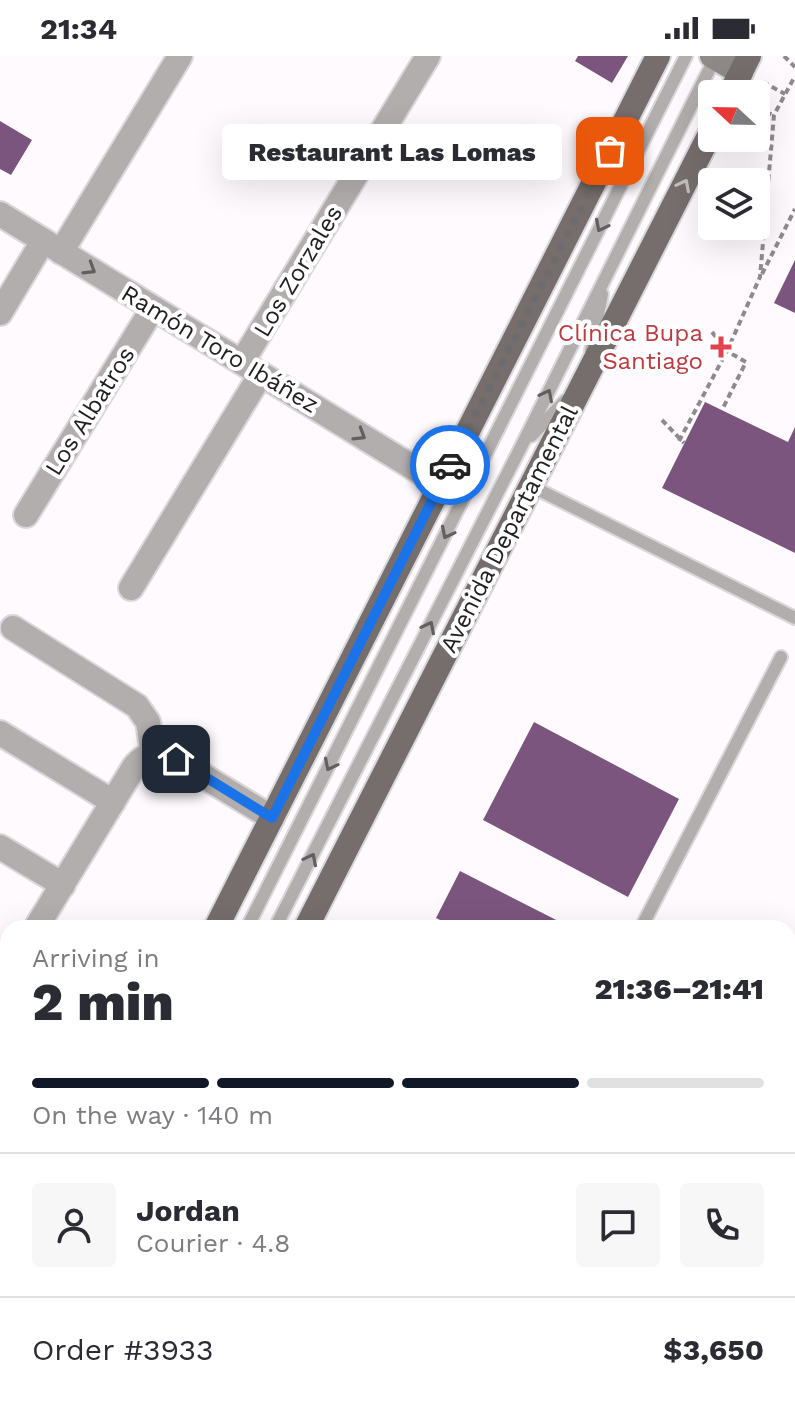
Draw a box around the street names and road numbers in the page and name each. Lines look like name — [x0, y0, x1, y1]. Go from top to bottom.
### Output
street label: Los Zorzales — [248, 200, 348, 342]
street label: Ramón Toro Ibáñez — [117, 279, 323, 419]
street label: Los Albatros — [39, 342, 141, 480]
street label: Avenida Departamental — [434, 400, 584, 657]

